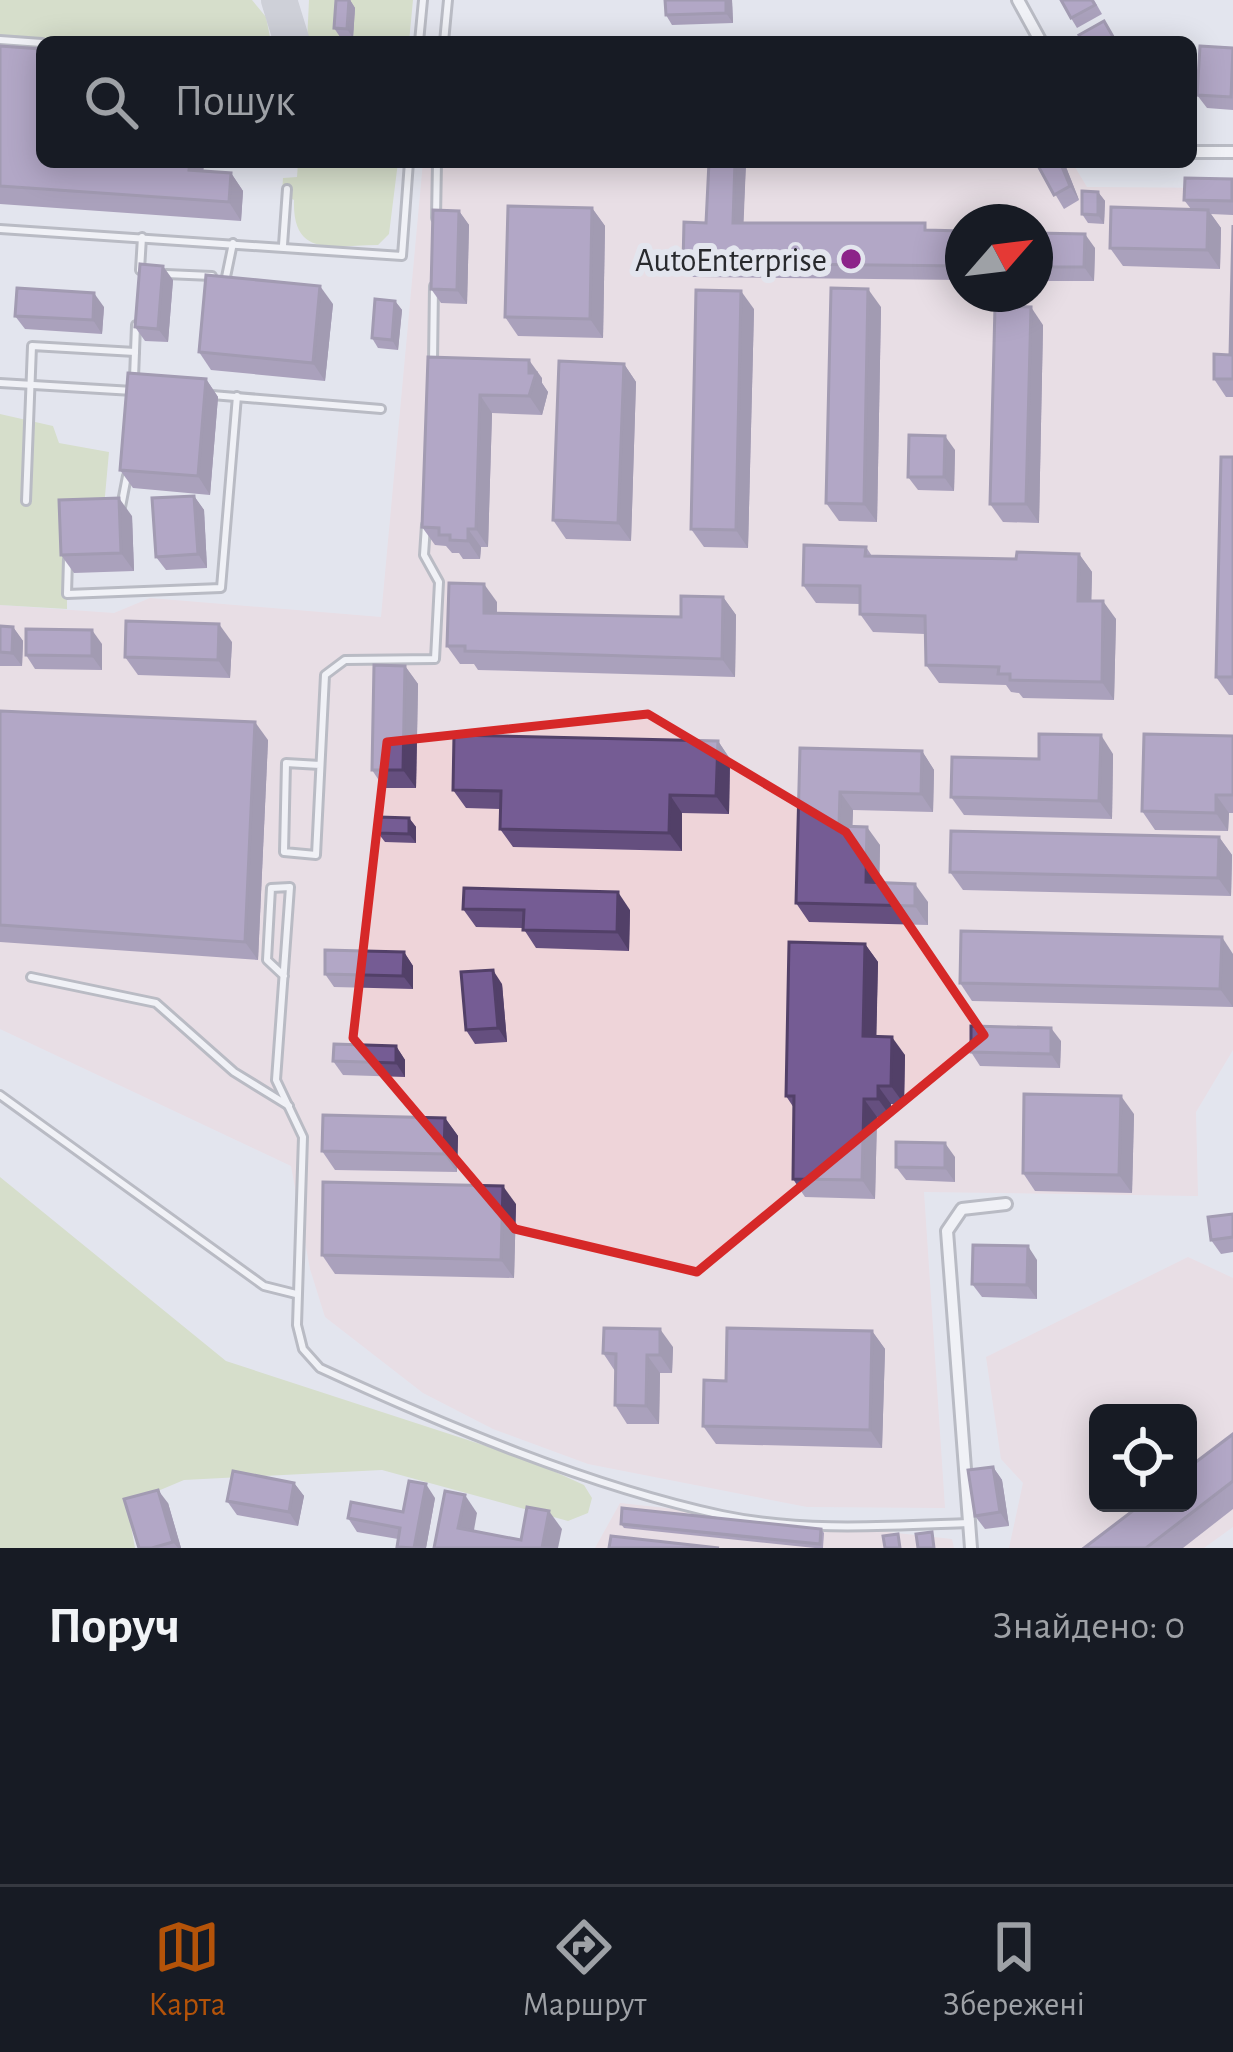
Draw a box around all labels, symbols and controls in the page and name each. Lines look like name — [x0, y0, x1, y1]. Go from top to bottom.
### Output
search box — [36, 36, 1197, 168]
icon: search — [78, 69, 144, 135]
text: Пошук — [174, 79, 295, 124]
north arrow — [945, 204, 1053, 312]
place label: AutoEnterprise — [635, 245, 827, 278]
marker: AutoEnterprise — [838, 246, 864, 272]
map controls — [1089, 1404, 1197, 1512]
button: locate — [1089, 1404, 1197, 1512]
text: Поруч — [48, 1601, 180, 1652]
text: Знайдено: 0 — [993, 1607, 1185, 1646]
tab: Карта — [148, 1914, 226, 2026]
tab: Маршрут — [522, 1914, 646, 2026]
tab: Збережені — [943, 1914, 1085, 2026]

